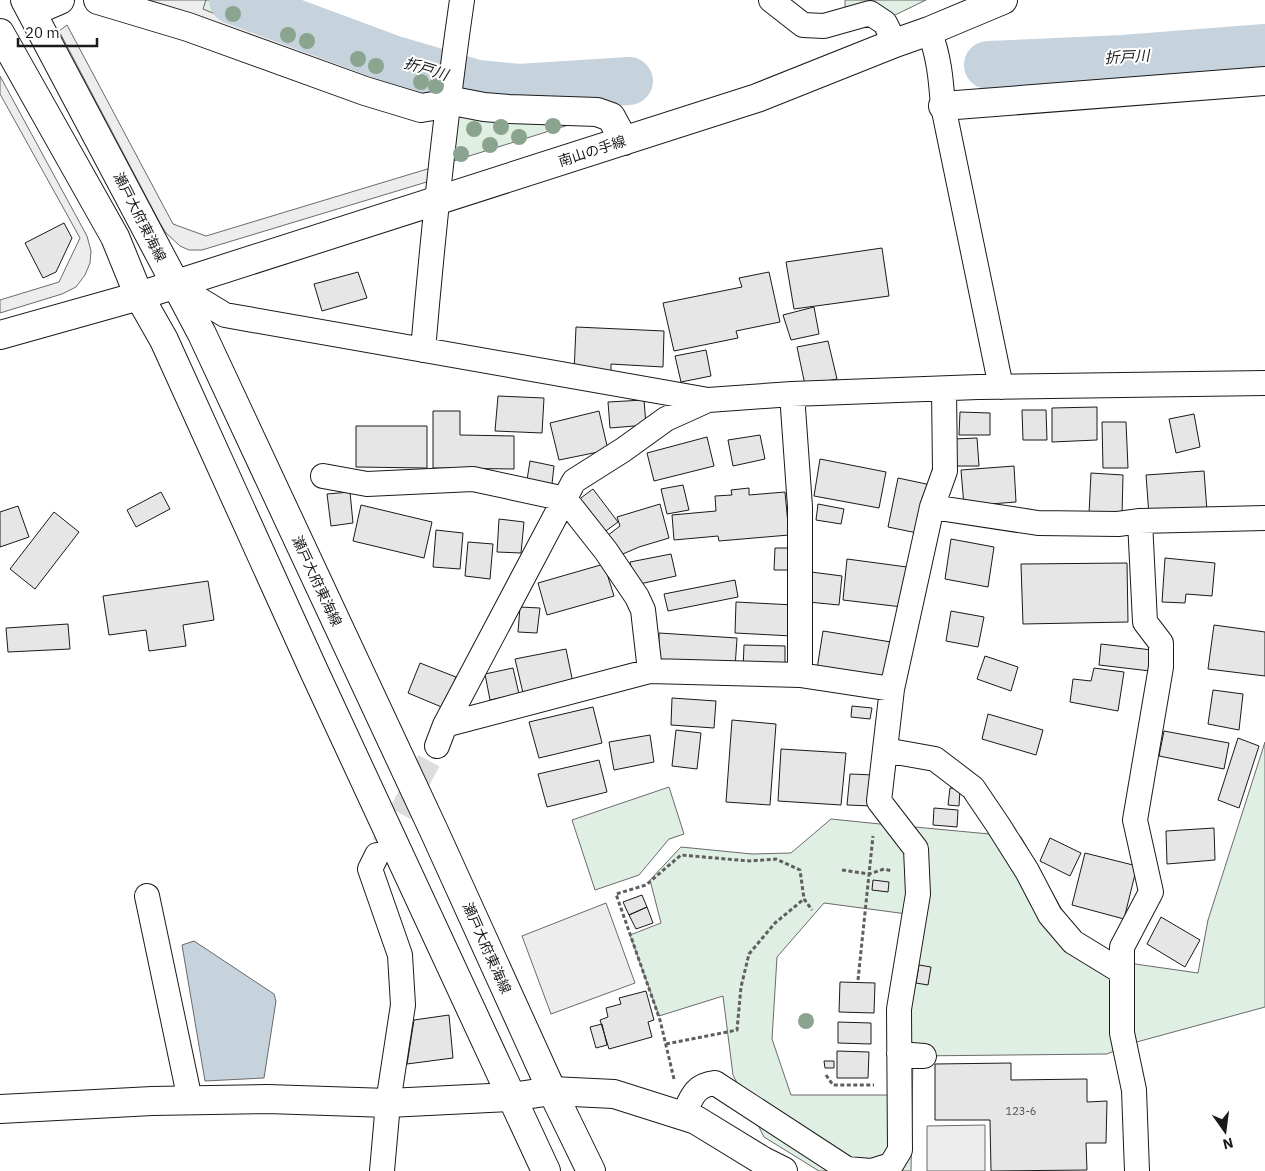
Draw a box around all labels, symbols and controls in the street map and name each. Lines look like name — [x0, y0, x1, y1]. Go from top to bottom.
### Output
scale bar — [18, 15, 96, 47]
text: 20 m — [25, 23, 60, 42]
water label: 折戸川 — [1104, 46, 1152, 67]
water label: 折戸川 — [402, 53, 452, 85]
street label: 南山の手線 — [556, 132, 628, 170]
street label: 瀬戸大府東海線 — [110, 169, 170, 265]
street label: 瀬戸大府東海線 — [288, 533, 346, 629]
street label: 瀬戸大府東海線 — [459, 900, 515, 996]
house number: 123-6 — [1006, 1104, 1036, 1118]
north arrow — [1200, 1106, 1250, 1156]
text: N — [1221, 1134, 1235, 1154]

